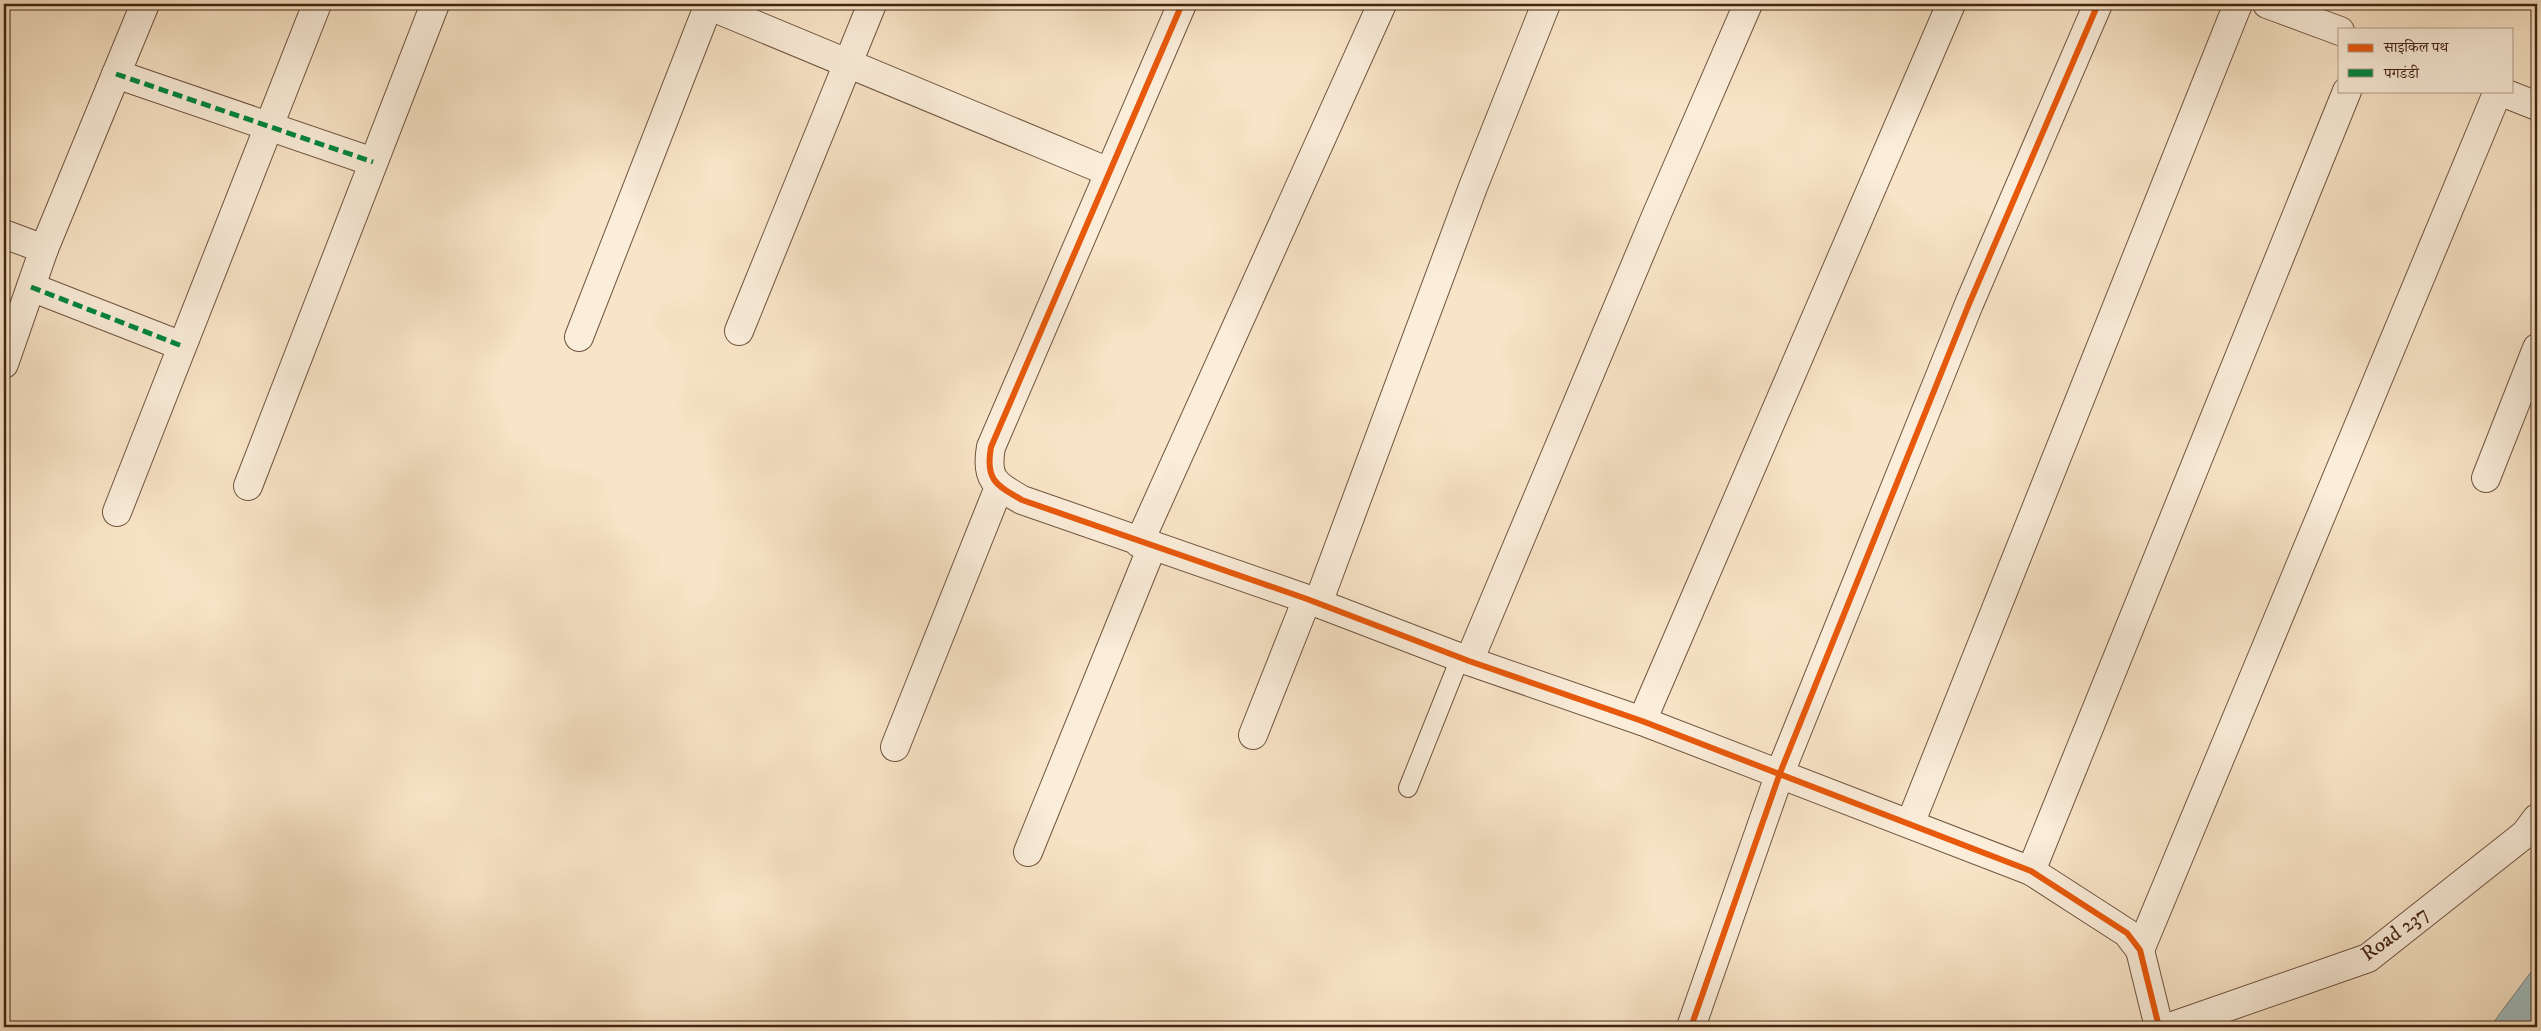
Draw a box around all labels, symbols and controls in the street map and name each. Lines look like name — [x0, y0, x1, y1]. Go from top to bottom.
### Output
legend — [2338, 28, 2514, 92]
text: साइकिल पथ — [2383, 38, 2449, 57]
text: पगडंडी — [2383, 64, 2420, 83]
street label: Road 237 — [2356, 901, 2434, 967]

